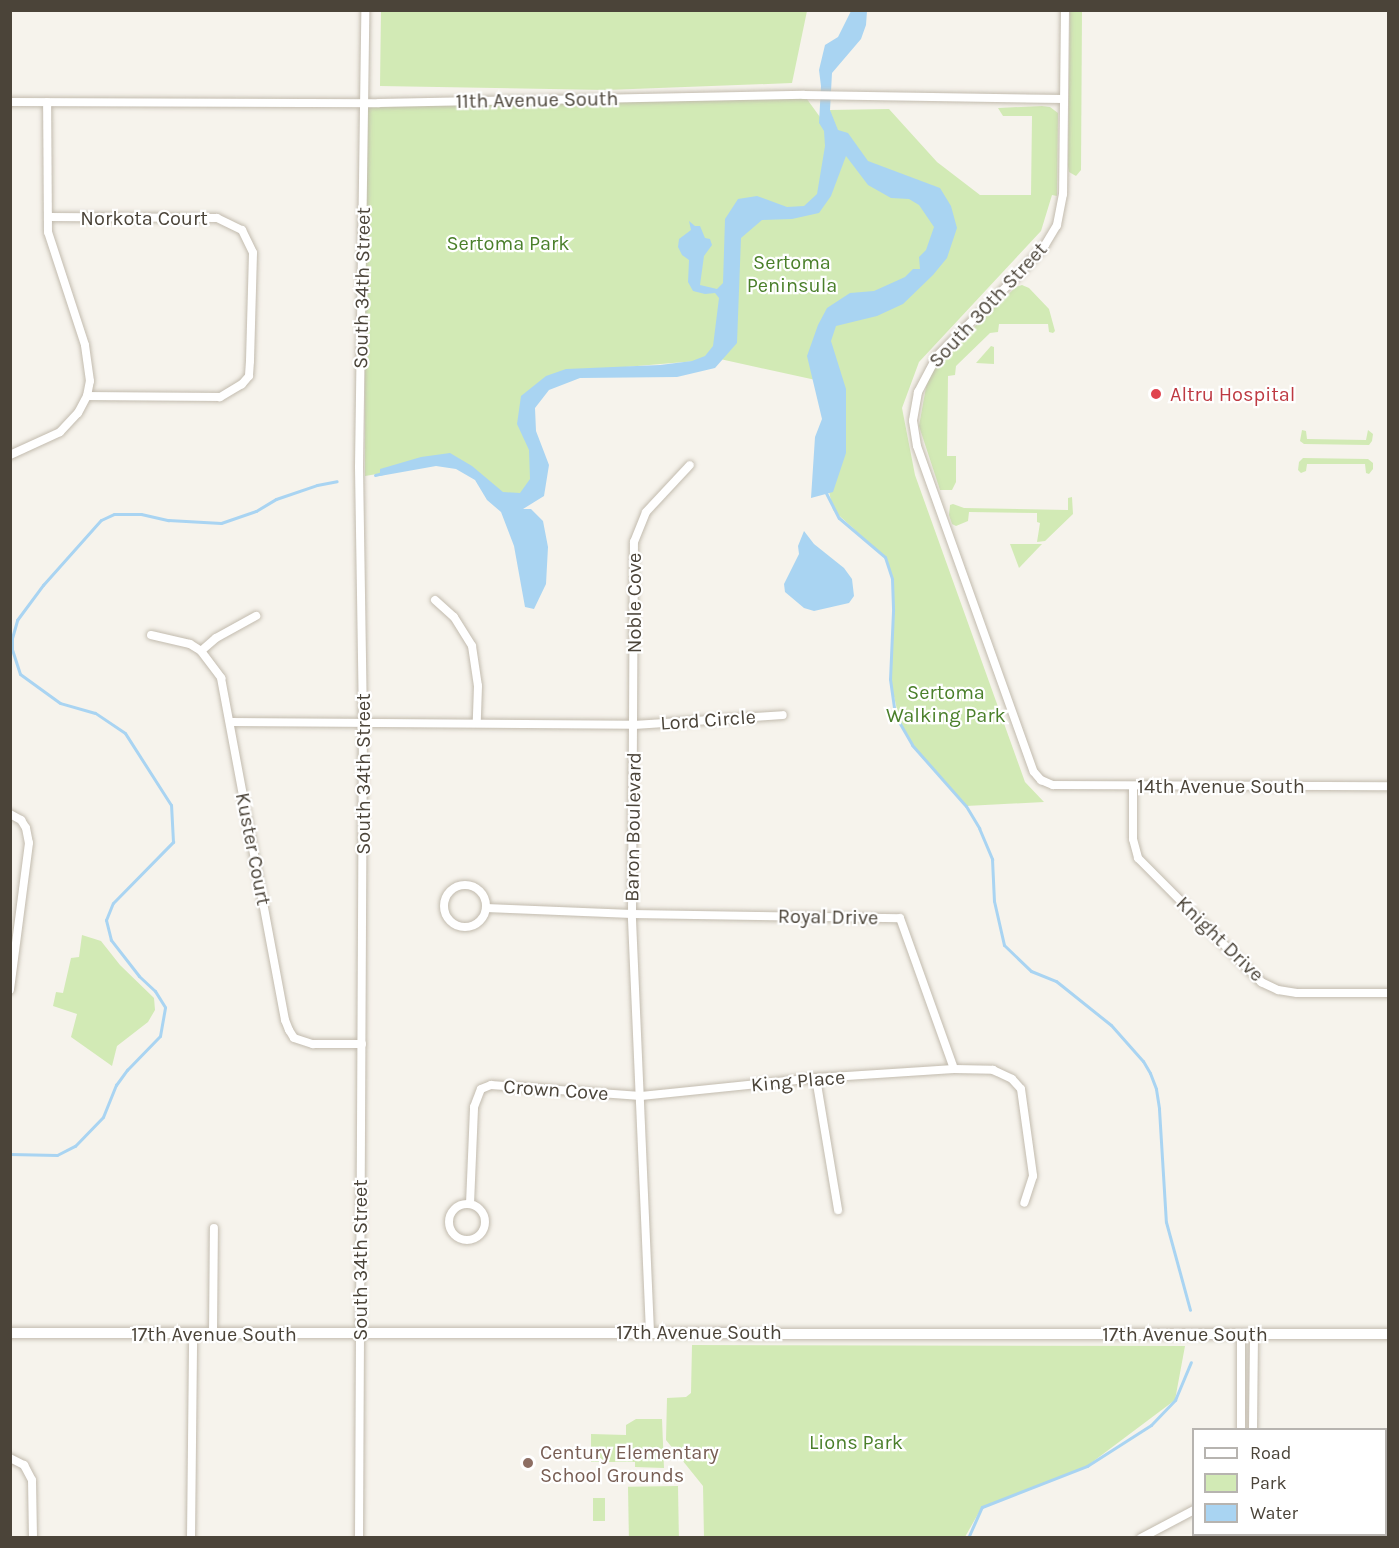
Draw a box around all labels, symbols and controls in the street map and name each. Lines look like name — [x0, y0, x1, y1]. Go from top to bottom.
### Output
street label: 11th Avenue South — [455, 87, 619, 113]
street label: Norkota Court — [80, 206, 208, 230]
street label: South 34th Street — [349, 207, 375, 369]
park label: Sertoma Park — [446, 231, 570, 255]
street label: South 30th Street — [924, 237, 1052, 373]
park label: Sertoma Peninsula — [747, 251, 837, 298]
place label: Altru Hospital — [1170, 382, 1295, 406]
marker: Altru Hospital — [1147, 385, 1165, 403]
street label: Noble Cove — [622, 553, 646, 653]
park label: Sertoma Walking Park — [886, 680, 1006, 727]
street label: South 34th Street — [351, 693, 375, 855]
street label: Lord Circle — [659, 705, 757, 735]
street label: Baron Boulevard — [620, 752, 646, 902]
street label: 14th Avenue South — [1137, 774, 1305, 798]
street label: Kuster Court — [230, 790, 276, 908]
street label: Knight Drive — [1171, 891, 1269, 987]
street label: Royal Drive — [778, 904, 878, 930]
street label: King Place — [750, 1065, 846, 1097]
street label: Crown Cove — [503, 1074, 609, 1106]
street label: South 34th Street — [348, 1179, 372, 1341]
street label: 17th Avenue South — [616, 1320, 782, 1344]
street label: 17th Avenue South — [131, 1322, 297, 1346]
street label: 17th Avenue South — [1102, 1322, 1268, 1346]
legend — [1192, 1428, 1387, 1536]
park label: Lions Park — [809, 1430, 903, 1454]
place label: Century Elementary School Grounds — [540, 1440, 719, 1487]
text: Road — [1250, 1442, 1291, 1464]
marker: Century Elementary School Grounds — [521, 1456, 535, 1470]
text: Park — [1250, 1472, 1287, 1494]
text: Water — [1250, 1502, 1298, 1524]

